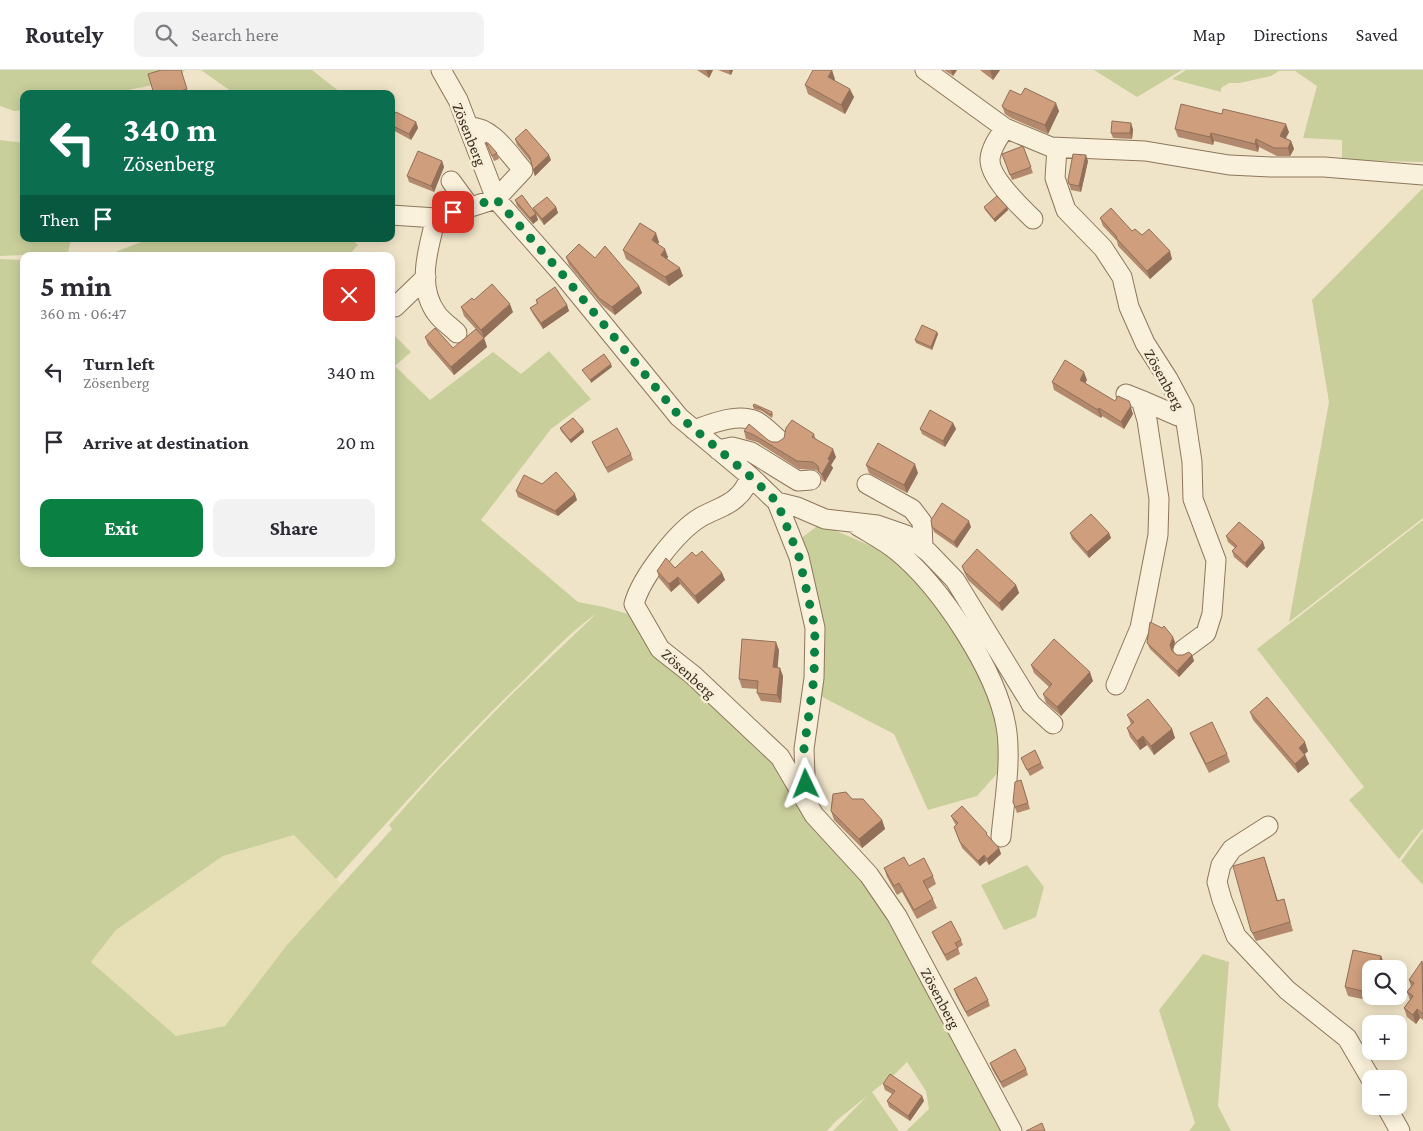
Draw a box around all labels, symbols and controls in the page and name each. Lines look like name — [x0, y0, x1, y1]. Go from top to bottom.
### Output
search box — [134, 12, 484, 57]
text: Routely — [25, 21, 104, 48]
icon: search — [152, 21, 180, 49]
text: Search here — [192, 24, 279, 45]
text: Map — [1193, 25, 1225, 45]
text: Directions — [1253, 25, 1328, 45]
text: Saved — [1356, 25, 1398, 45]
street label: Zösenberg — [448, 100, 490, 169]
icon: left — [40, 110, 105, 175]
text: 340 m — [123, 110, 217, 149]
text: Zösenberg — [123, 151, 215, 176]
pin — [432, 191, 474, 233]
icon: arrive — [439, 198, 467, 226]
icon: arrive — [89, 205, 117, 233]
text: Then — [40, 209, 79, 230]
text: 5 min — [40, 269, 112, 302]
button: close — [323, 269, 375, 321]
text: 360 m · 06:47 — [40, 305, 126, 322]
street label: Zösenberg — [1140, 346, 1188, 413]
text: Turn left — [83, 353, 155, 374]
icon: left — [40, 358, 68, 386]
text: 340 m — [327, 362, 375, 383]
text: Zösenberg — [83, 374, 150, 391]
icon: arrive — [40, 428, 68, 456]
text: Arrive at destination — [83, 432, 249, 453]
text: 20 m — [336, 432, 375, 453]
button: Exit — [40, 499, 203, 557]
button: Share — [213, 499, 375, 557]
street label: Zösenberg — [658, 645, 719, 703]
position arrow — [779, 757, 831, 809]
map controls — [1362, 960, 1407, 1115]
button: search — [1362, 960, 1407, 1005]
street label: Zösenberg — [917, 965, 964, 1032]
button: + — [1362, 1015, 1407, 1060]
button: − — [1362, 1070, 1407, 1115]

